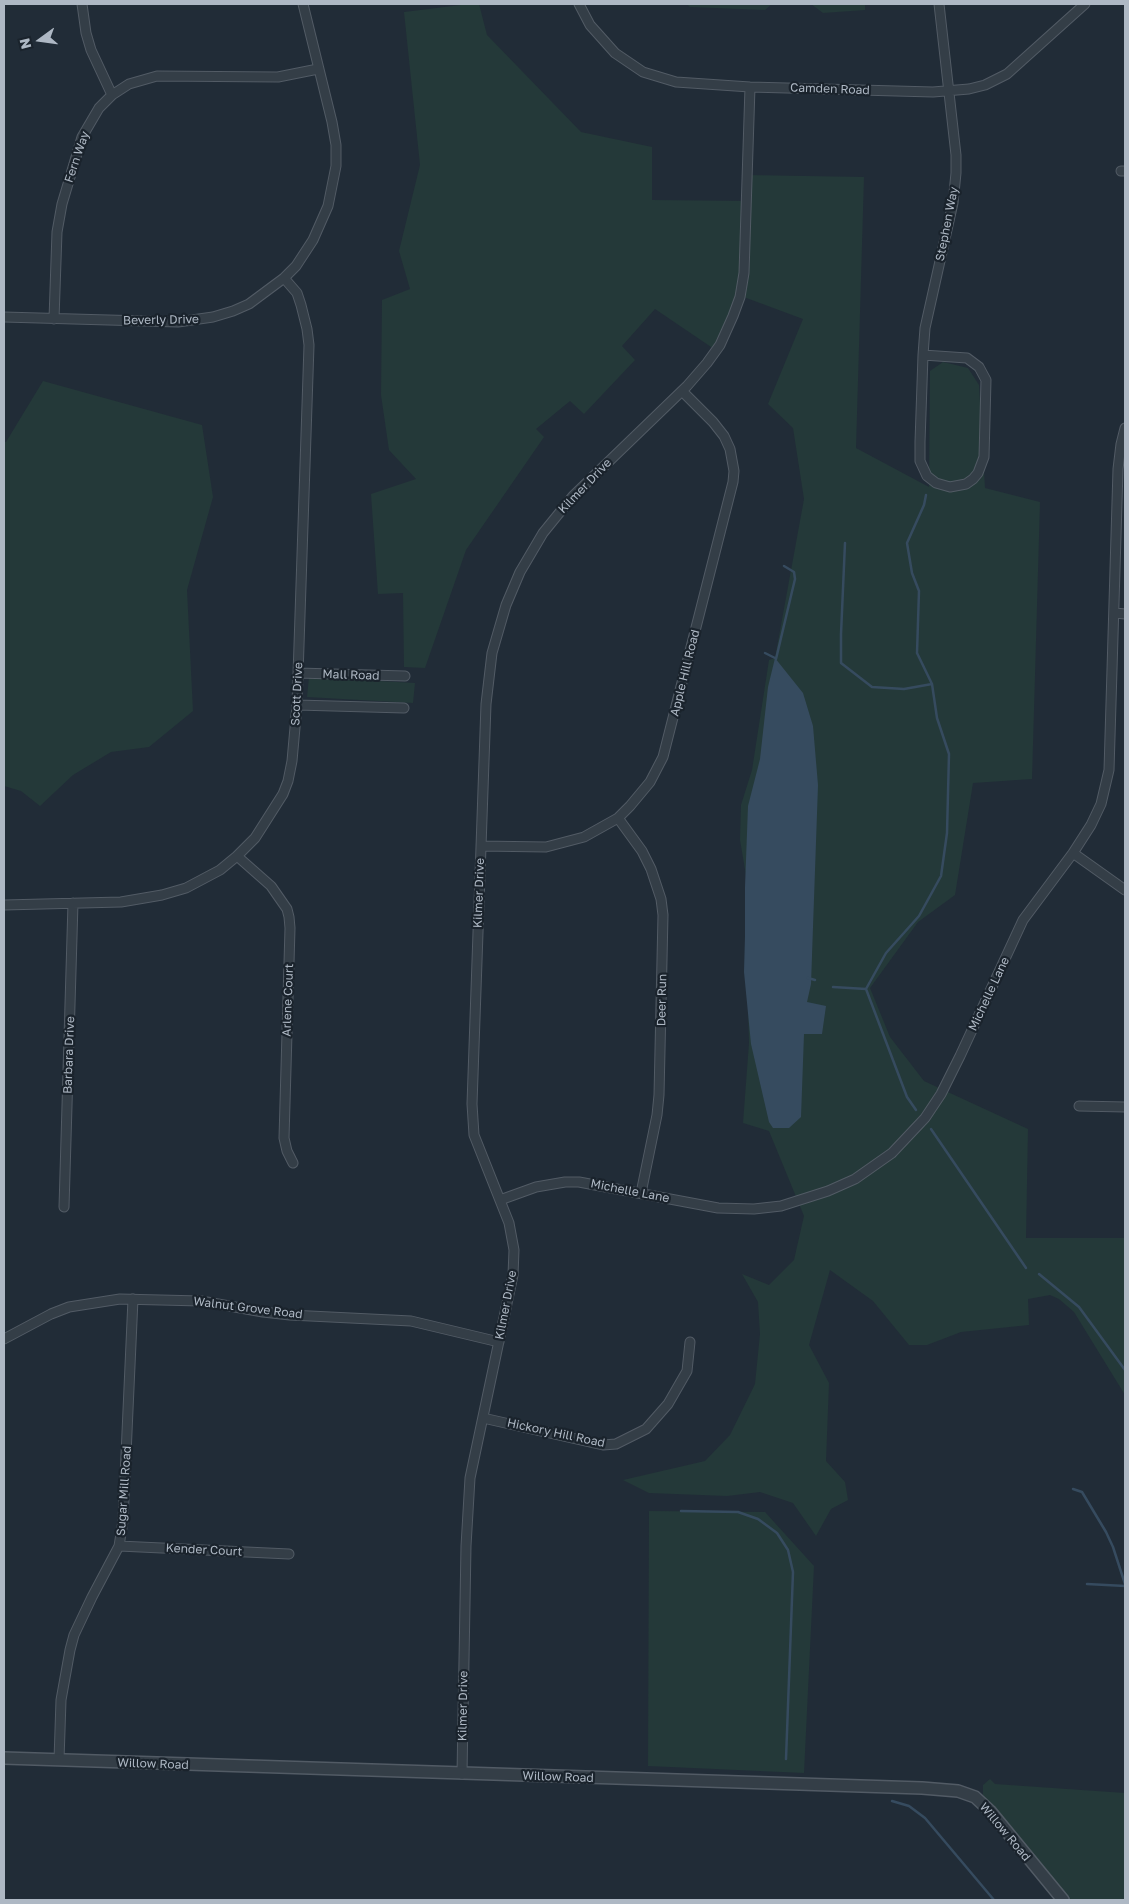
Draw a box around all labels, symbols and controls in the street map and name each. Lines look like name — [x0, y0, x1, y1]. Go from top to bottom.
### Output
north arrow — [15, 15, 65, 65]
text: N — [15, 37, 34, 51]
street label: Camden Road — [790, 80, 870, 98]
street label: Fern Way — [62, 129, 92, 185]
street label: Stephen Way — [933, 186, 961, 262]
street label: Beverly Drive — [123, 312, 199, 328]
street label: Kilmer Drive — [555, 456, 615, 516]
street label: Apple Hill Road — [667, 628, 703, 718]
street label: Scott Drive — [288, 662, 306, 726]
street label: Mall Road — [322, 667, 380, 683]
street label: Kilmer Drive — [471, 858, 487, 928]
street label: Michelle Lane — [966, 955, 1012, 1033]
street label: Arlene Court — [280, 963, 296, 1037]
street label: Deer Run — [654, 974, 670, 1026]
street label: Barbara Drive — [60, 1016, 78, 1094]
street label: Michelle Lane — [589, 1176, 671, 1206]
street label: Kilmer Drive — [492, 1269, 520, 1341]
street label: Walnut Grove Road — [193, 1294, 303, 1322]
street label: Hickory Hill Road — [506, 1416, 606, 1450]
street label: Sugar Mill Road — [114, 1445, 134, 1537]
street label: Kender Court — [165, 1541, 243, 1559]
street label: Kilmer Drive — [455, 1671, 471, 1741]
street label: Willow Road — [117, 1756, 189, 1772]
street label: Willow Road — [522, 1769, 594, 1785]
street label: Willow Road — [977, 1800, 1033, 1864]

